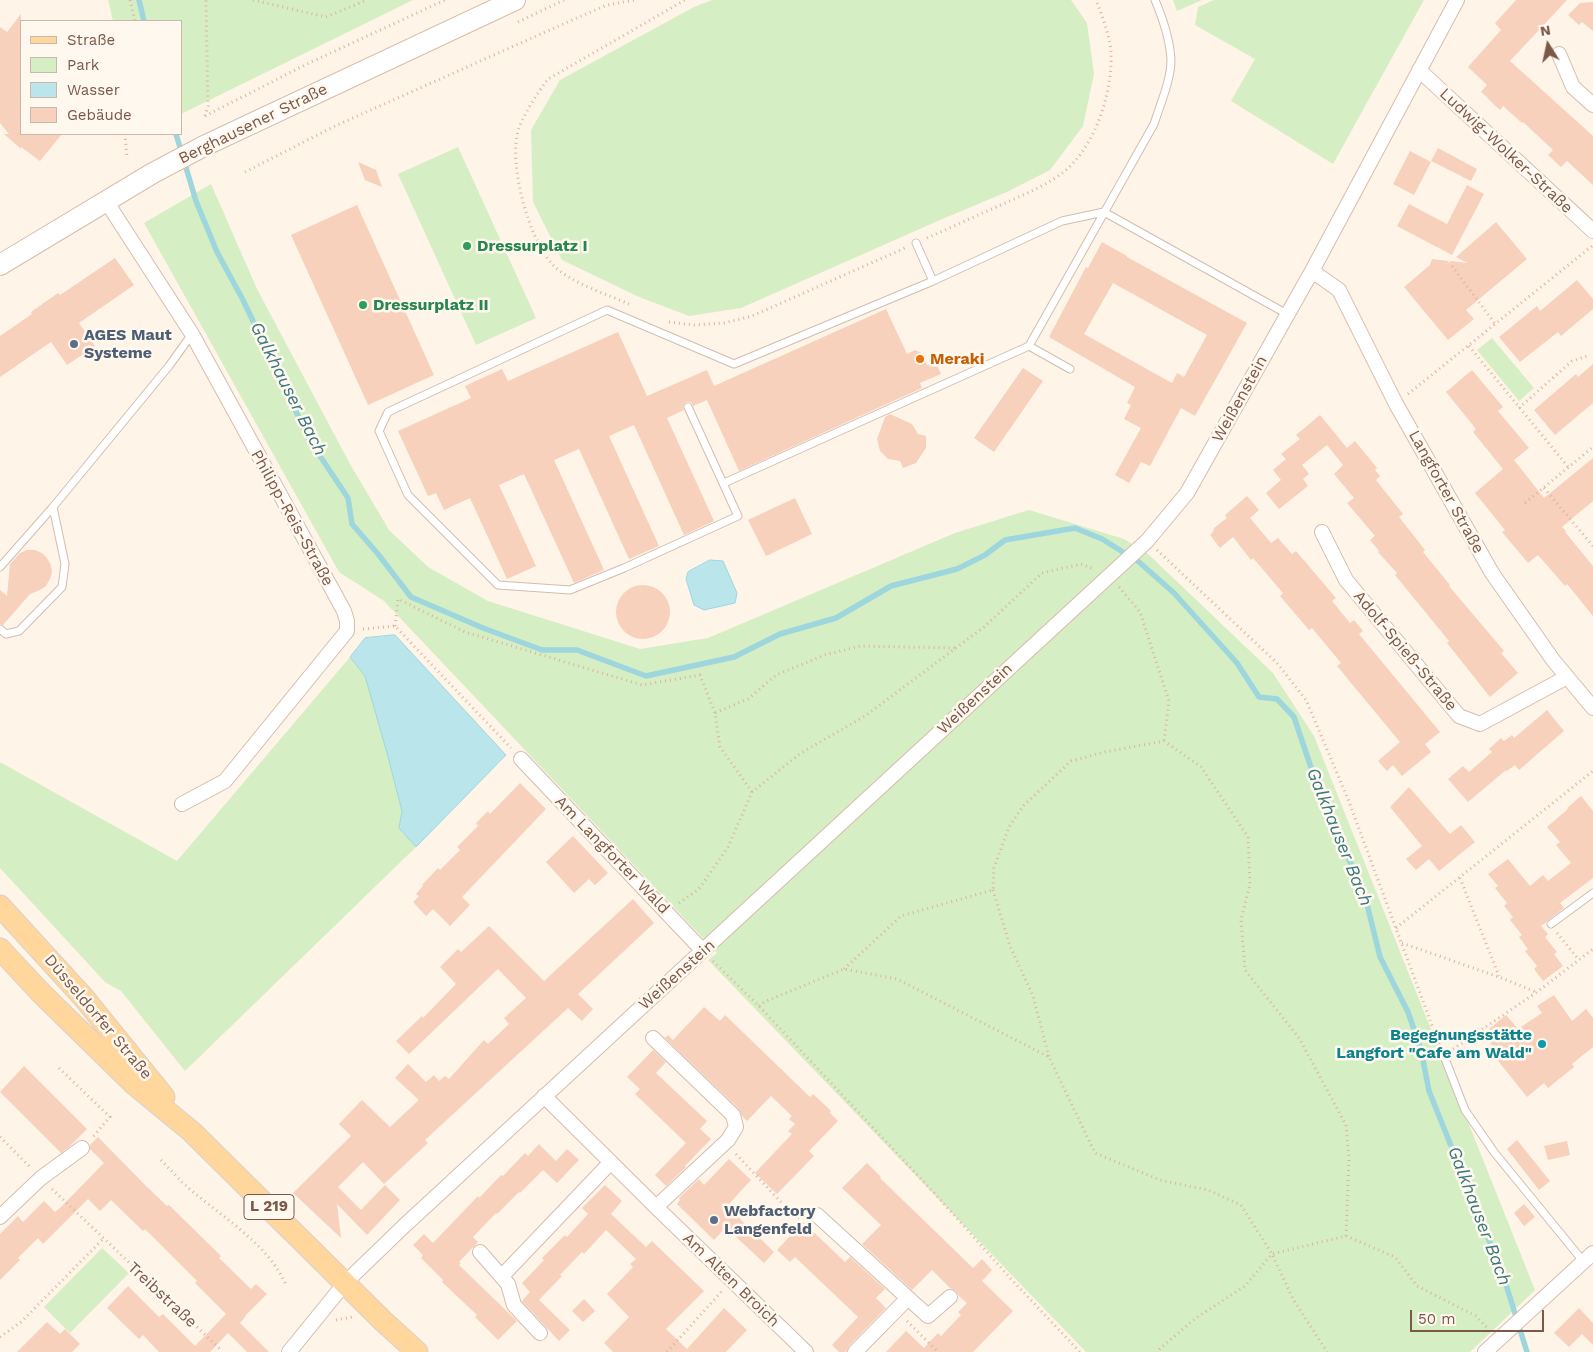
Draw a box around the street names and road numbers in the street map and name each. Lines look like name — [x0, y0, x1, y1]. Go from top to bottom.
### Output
street label: Berghausener Straße — [175, 80, 331, 168]
street label: Ludwig-Wolker-Straße — [1435, 84, 1577, 218]
street label: Weißenstein — [1208, 352, 1272, 446]
street label: Langforter Straße — [1404, 427, 1488, 557]
street label: Philipp-Reis-Straße — [247, 447, 337, 589]
street label: Adolf-Spieß-Straße — [1349, 587, 1461, 715]
street label: Weißenstein — [933, 659, 1017, 739]
street label: Am Langforter Wald — [551, 792, 673, 918]
street label: Weißenstein — [635, 936, 719, 1014]
street label: Düsseldorfer Straße — [40, 951, 156, 1083]
road number: L 219 — [244, 1194, 294, 1220]
street label: Am Alten Broich — [679, 1229, 783, 1331]
street label: Treibstraße — [123, 1258, 201, 1332]

